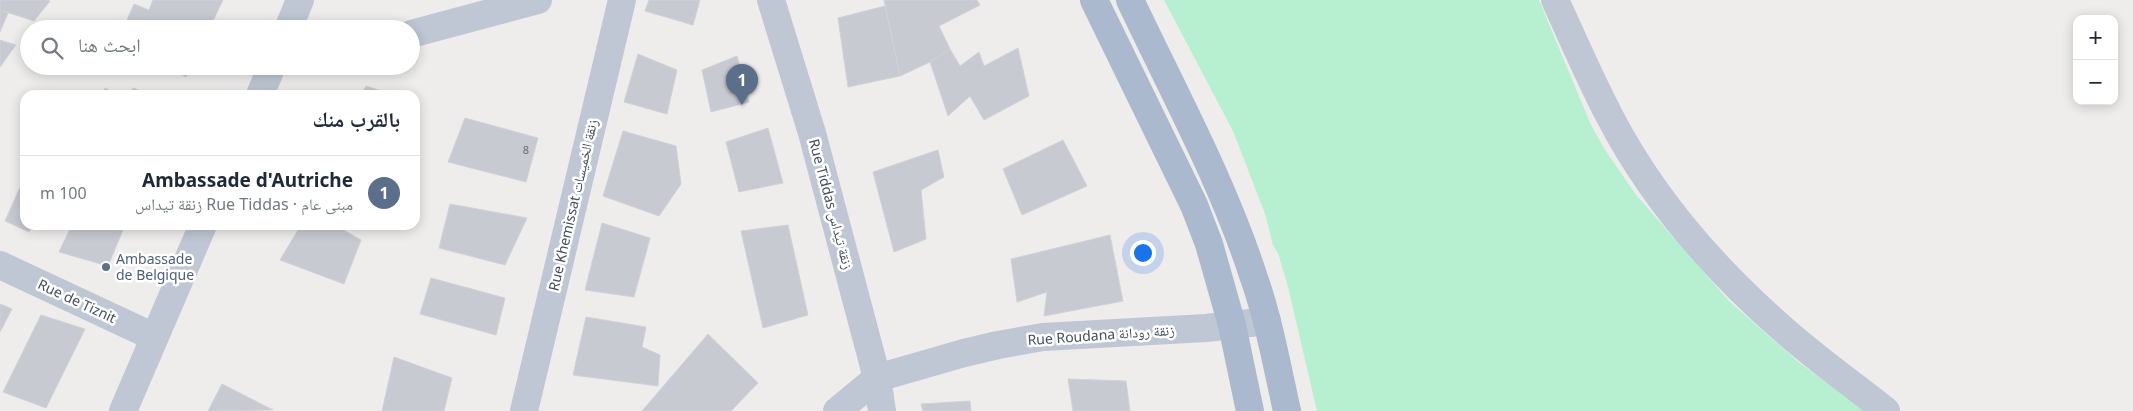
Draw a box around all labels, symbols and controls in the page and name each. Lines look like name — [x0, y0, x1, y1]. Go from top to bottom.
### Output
map controls — [2073, 15, 2118, 105]
button: + — [2073, 15, 2118, 60]
search box — [20, 20, 420, 75]
text: ابحث هنا — [78, 32, 141, 58]
icon: search — [38, 34, 66, 62]
button: − — [2073, 60, 2118, 105]
pin: 1 — [726, 64, 758, 105]
text: بالقرب منك — [313, 105, 400, 133]
street label: Rue Khemissat زنقة الخميسات — [544, 117, 602, 293]
street label: Rue Tiddas زنقة تيداس — [805, 137, 858, 271]
house number: 8 — [523, 142, 529, 157]
text: Ambassade d'Autriche — [142, 167, 353, 193]
text: 100 m — [40, 182, 87, 204]
text: 1 — [379, 182, 389, 204]
text: مبنى عام · Rue Tiddas زنقة تيداس — [135, 193, 353, 215]
your location — [1130, 240, 1156, 266]
place label: Ambassade de Belgique — [116, 249, 194, 284]
marker: Ambassade de Belgique — [100, 261, 112, 273]
street label: Rue de Tiznit — [35, 274, 119, 327]
street label: Rue Roudana زنقة رودانة — [1027, 320, 1175, 349]

